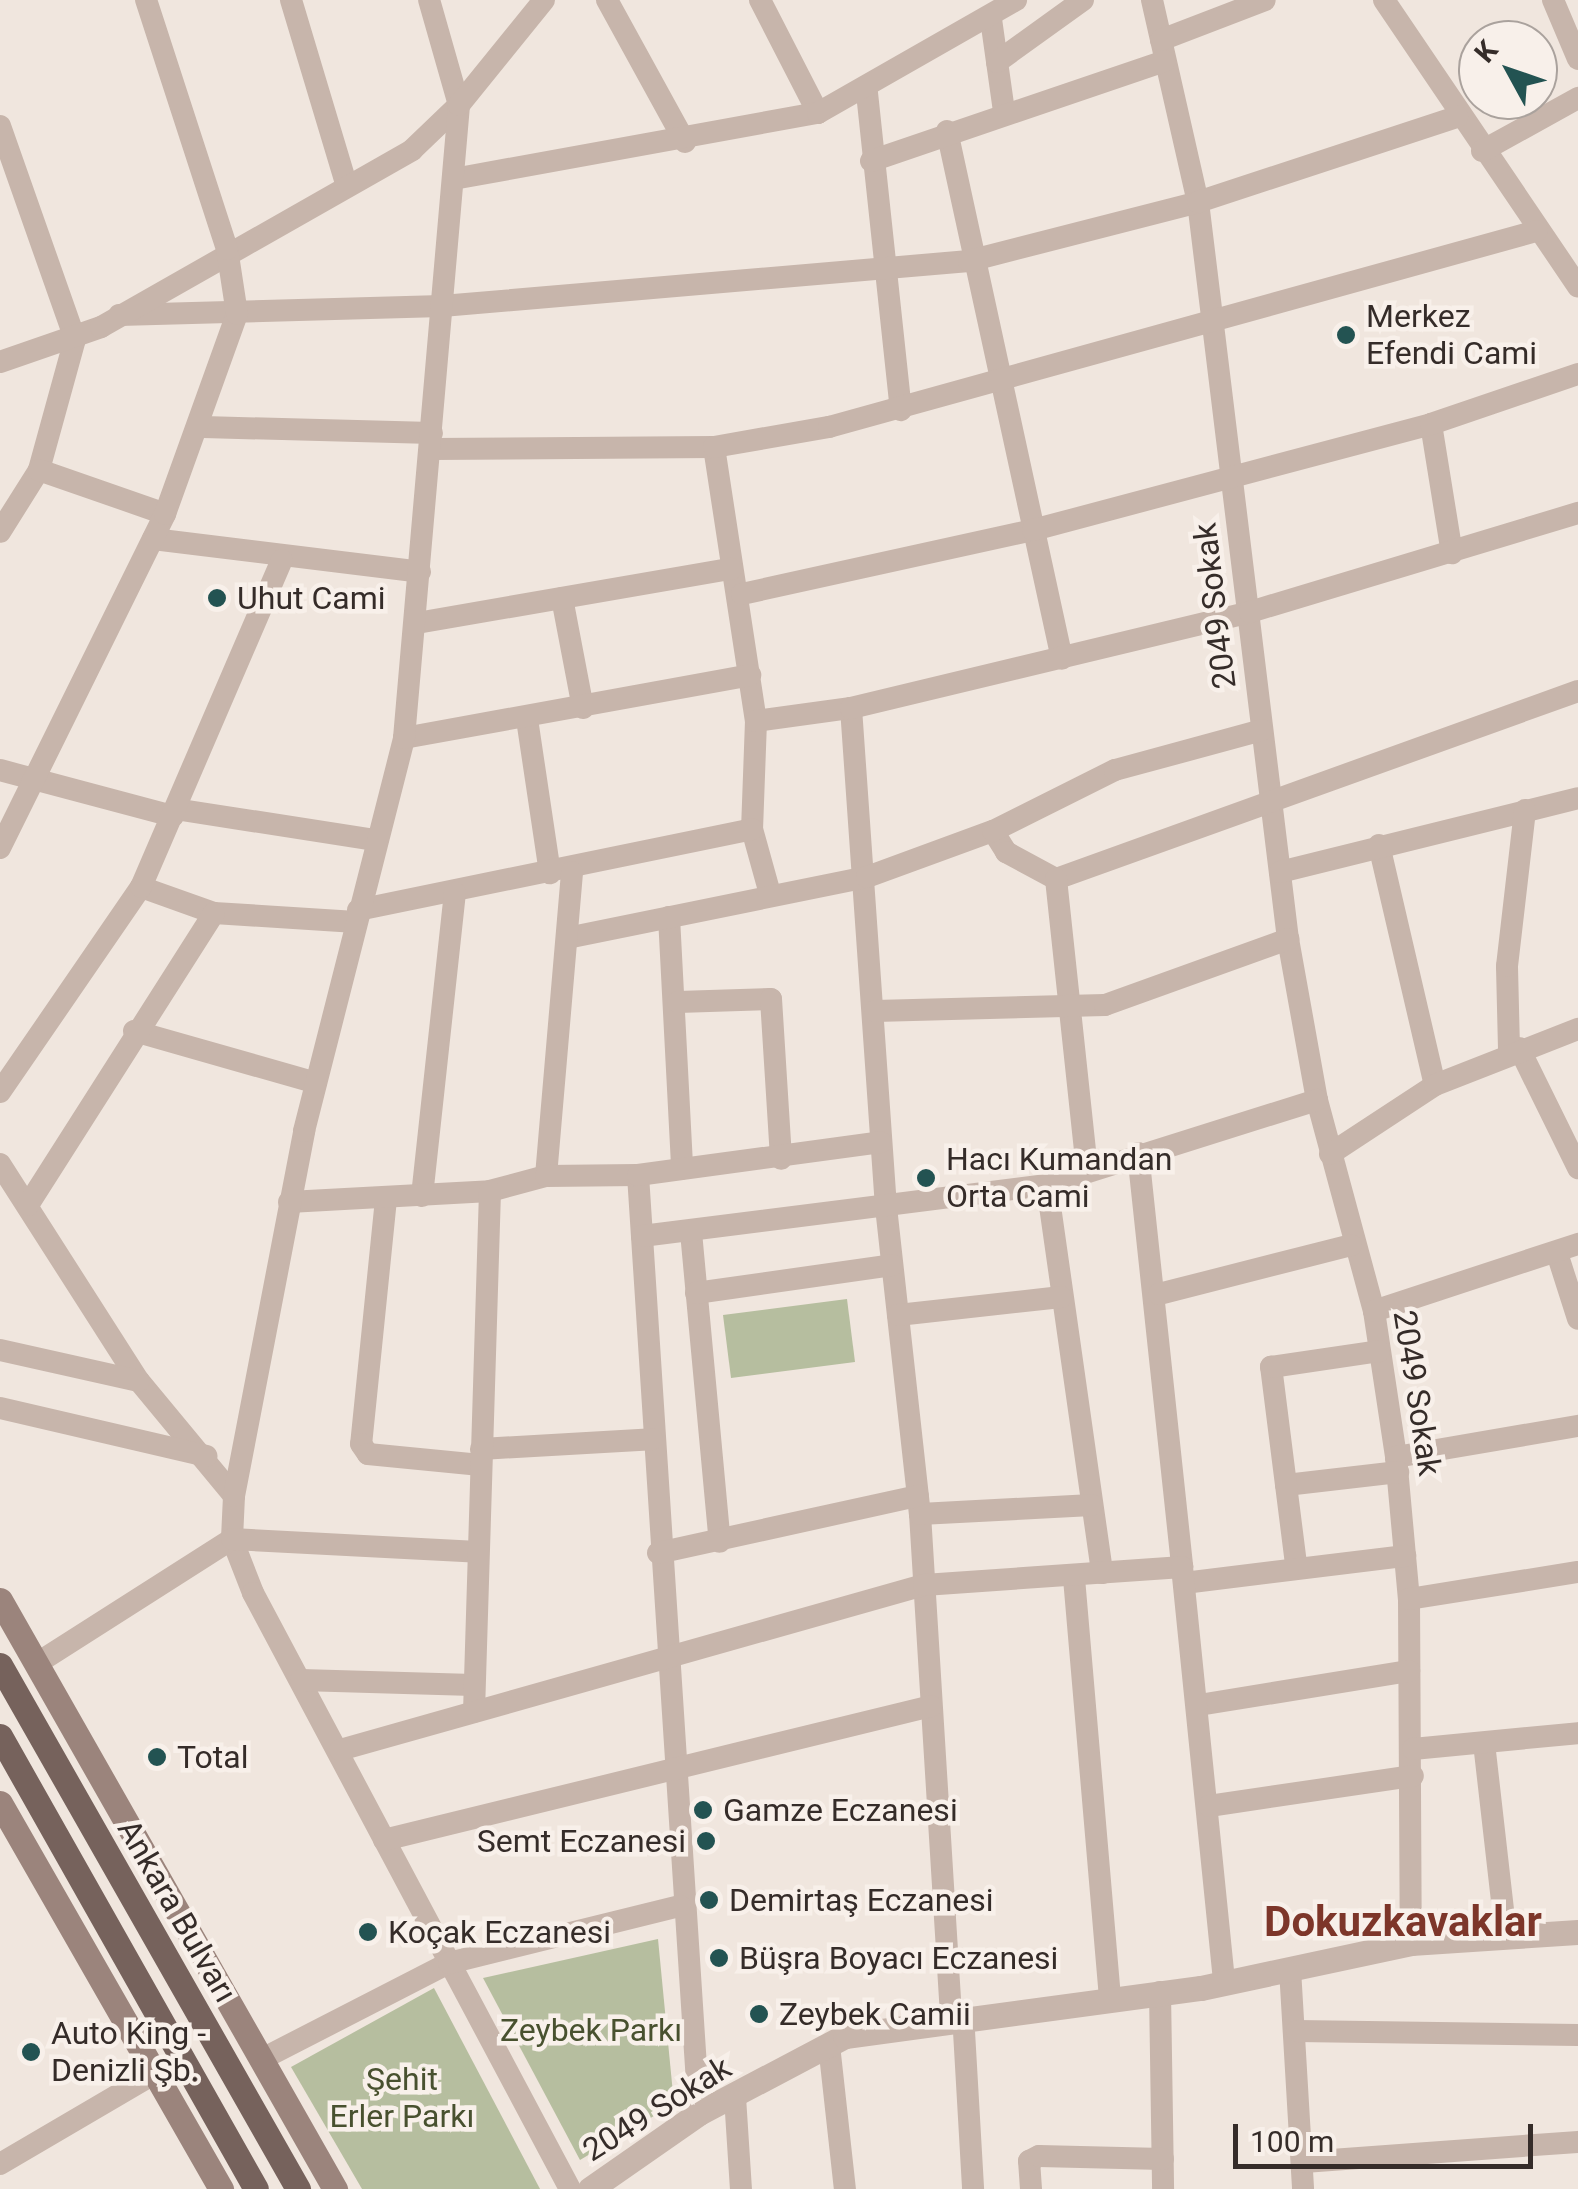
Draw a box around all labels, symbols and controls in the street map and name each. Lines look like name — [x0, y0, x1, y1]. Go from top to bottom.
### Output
north arrow — [1458, 20, 1558, 120]
text: K — [1468, 34, 1505, 69]
place label: Merkez Efendi Cami — [1366, 298, 1537, 373]
marker: Merkez Efendi Cami — [1335, 324, 1357, 346]
street label: 2049 Sokak — [1186, 521, 1244, 691]
place label: Uhut Cami — [237, 579, 386, 617]
marker: Uhut Cami — [206, 587, 228, 609]
place label: Hacı Kumandan Orta Cami — [946, 1141, 1172, 1216]
marker: Hacı Kumandan Orta Cami — [915, 1167, 937, 1189]
street label: 2049 Sokak — [1385, 1308, 1449, 1478]
place label: Total — [177, 1738, 248, 1776]
marker: Total — [146, 1746, 168, 1768]
place label: Gamze Eczanesi — [723, 1791, 958, 1829]
marker: Gamze Eczanesi — [692, 1799, 714, 1821]
street label: Ankara Bulvarı — [109, 1813, 245, 2009]
place label: Semt Eczanesi — [477, 1822, 686, 1860]
marker: Semt Eczanesi — [695, 1830, 717, 1852]
place label: Demirtaş Eczanesi — [729, 1881, 994, 1919]
marker: Demirtaş Eczanesi — [698, 1889, 720, 1911]
district label: Dokuzkavaklar — [1264, 1897, 1542, 1947]
place label: Koçak Eczanesi — [388, 1913, 611, 1951]
marker: Koçak Eczanesi — [357, 1921, 379, 1943]
place label: Büşra Boyacı Eczanesi — [739, 1939, 1058, 1977]
marker: Büşra Boyacı Eczanesi — [708, 1947, 730, 1969]
place label: Zeybek Camii — [779, 1995, 971, 2033]
marker: Zeybek Camii — [748, 2003, 770, 2025]
park label: Zeybek Parkı — [500, 2011, 682, 2049]
place label: Auto King - Denizli Şb. — [51, 2015, 206, 2090]
marker: Auto King - Denizli Şb. — [20, 2041, 42, 2063]
street label: 2049 Sokak — [576, 2048, 738, 2170]
park label: Şehit Erler Parkı — [330, 2061, 474, 2136]
scale bar — [1238, 2104, 1538, 2166]
text: 100 m — [1250, 2124, 1334, 2159]

